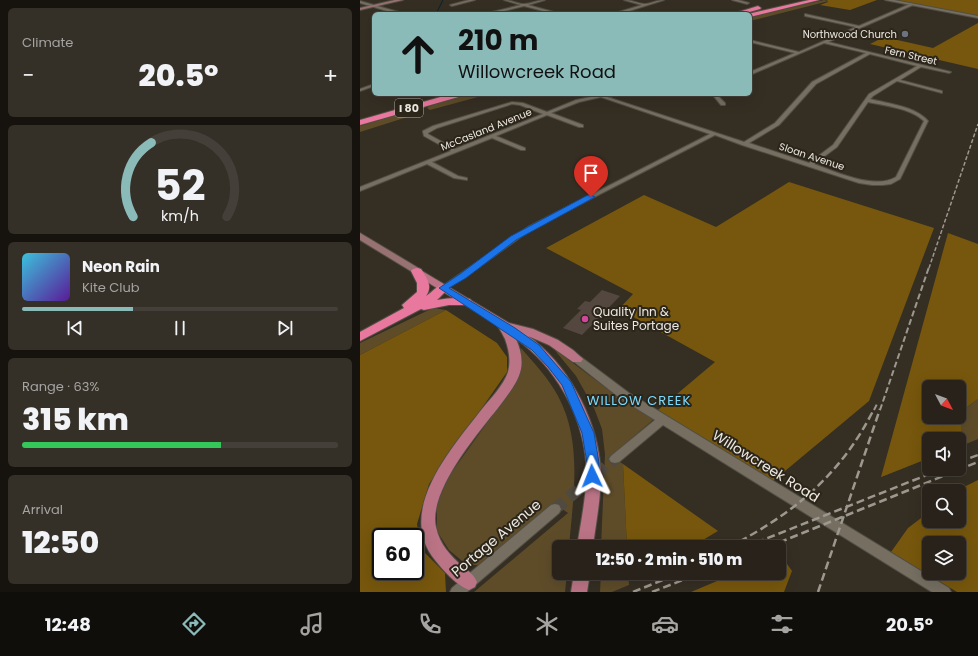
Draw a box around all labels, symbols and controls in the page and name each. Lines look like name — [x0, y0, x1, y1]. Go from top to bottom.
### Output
text: 210 m — [458, 21, 538, 60]
place label: Northwood Church — [803, 27, 897, 42]
icon: ahead — [392, 28, 444, 80]
marker: Northwood Church — [900, 29, 910, 39]
text: Climate — [22, 33, 73, 52]
street label: Fern Street — [883, 42, 939, 69]
text: 20.5° — [139, 54, 218, 97]
text: Willowcreek Road — [458, 59, 616, 84]
text: − — [22, 60, 34, 91]
text: + — [323, 60, 338, 91]
road number: I 80 — [395, 99, 423, 117]
street label: McCasland Avenue — [438, 104, 534, 155]
street label: Sloan Avenue — [777, 139, 847, 174]
text: 52 — [155, 156, 205, 215]
pin — [574, 156, 608, 197]
icon: arrive — [580, 162, 602, 184]
text: km/h — [161, 206, 199, 226]
text: Neon Rain — [82, 256, 160, 277]
text: Kite Club — [82, 278, 140, 297]
place label: Quality Inn & Suites Portage — [593, 303, 679, 334]
marker: Quality Inn & Suites Portage — [580, 314, 590, 324]
icon: previous — [64, 317, 86, 339]
icon: pause — [169, 317, 191, 339]
icon: next — [274, 317, 296, 339]
text: Range · 63% — [22, 377, 99, 396]
north arrow — [922, 380, 966, 424]
map controls — [922, 380, 966, 580]
district label: WILLOW CREEK — [587, 391, 691, 410]
text: 315 km — [22, 398, 129, 441]
street label: Willowcreek Road — [709, 425, 823, 507]
button: sound — [922, 432, 966, 476]
position arrow — [571, 455, 613, 497]
button: search — [922, 484, 966, 528]
street label: Portage Avenue — [447, 494, 545, 581]
text: Arrival — [22, 500, 63, 519]
text: 12:50 — [22, 521, 99, 564]
speed limit sign: 60 — [372, 528, 424, 580]
button: layers — [922, 536, 966, 580]
text: 12:50 · 2 min · 510 m — [596, 549, 742, 570]
icon: directions — [180, 610, 208, 638]
icon: music — [298, 610, 326, 638]
icon: phone — [416, 610, 444, 638]
icon: climate — [533, 610, 561, 638]
icon: car — [651, 610, 679, 638]
icon: filters — [768, 610, 796, 638]
text: 12:48 — [45, 612, 91, 637]
text: 20.5° — [886, 612, 933, 637]

